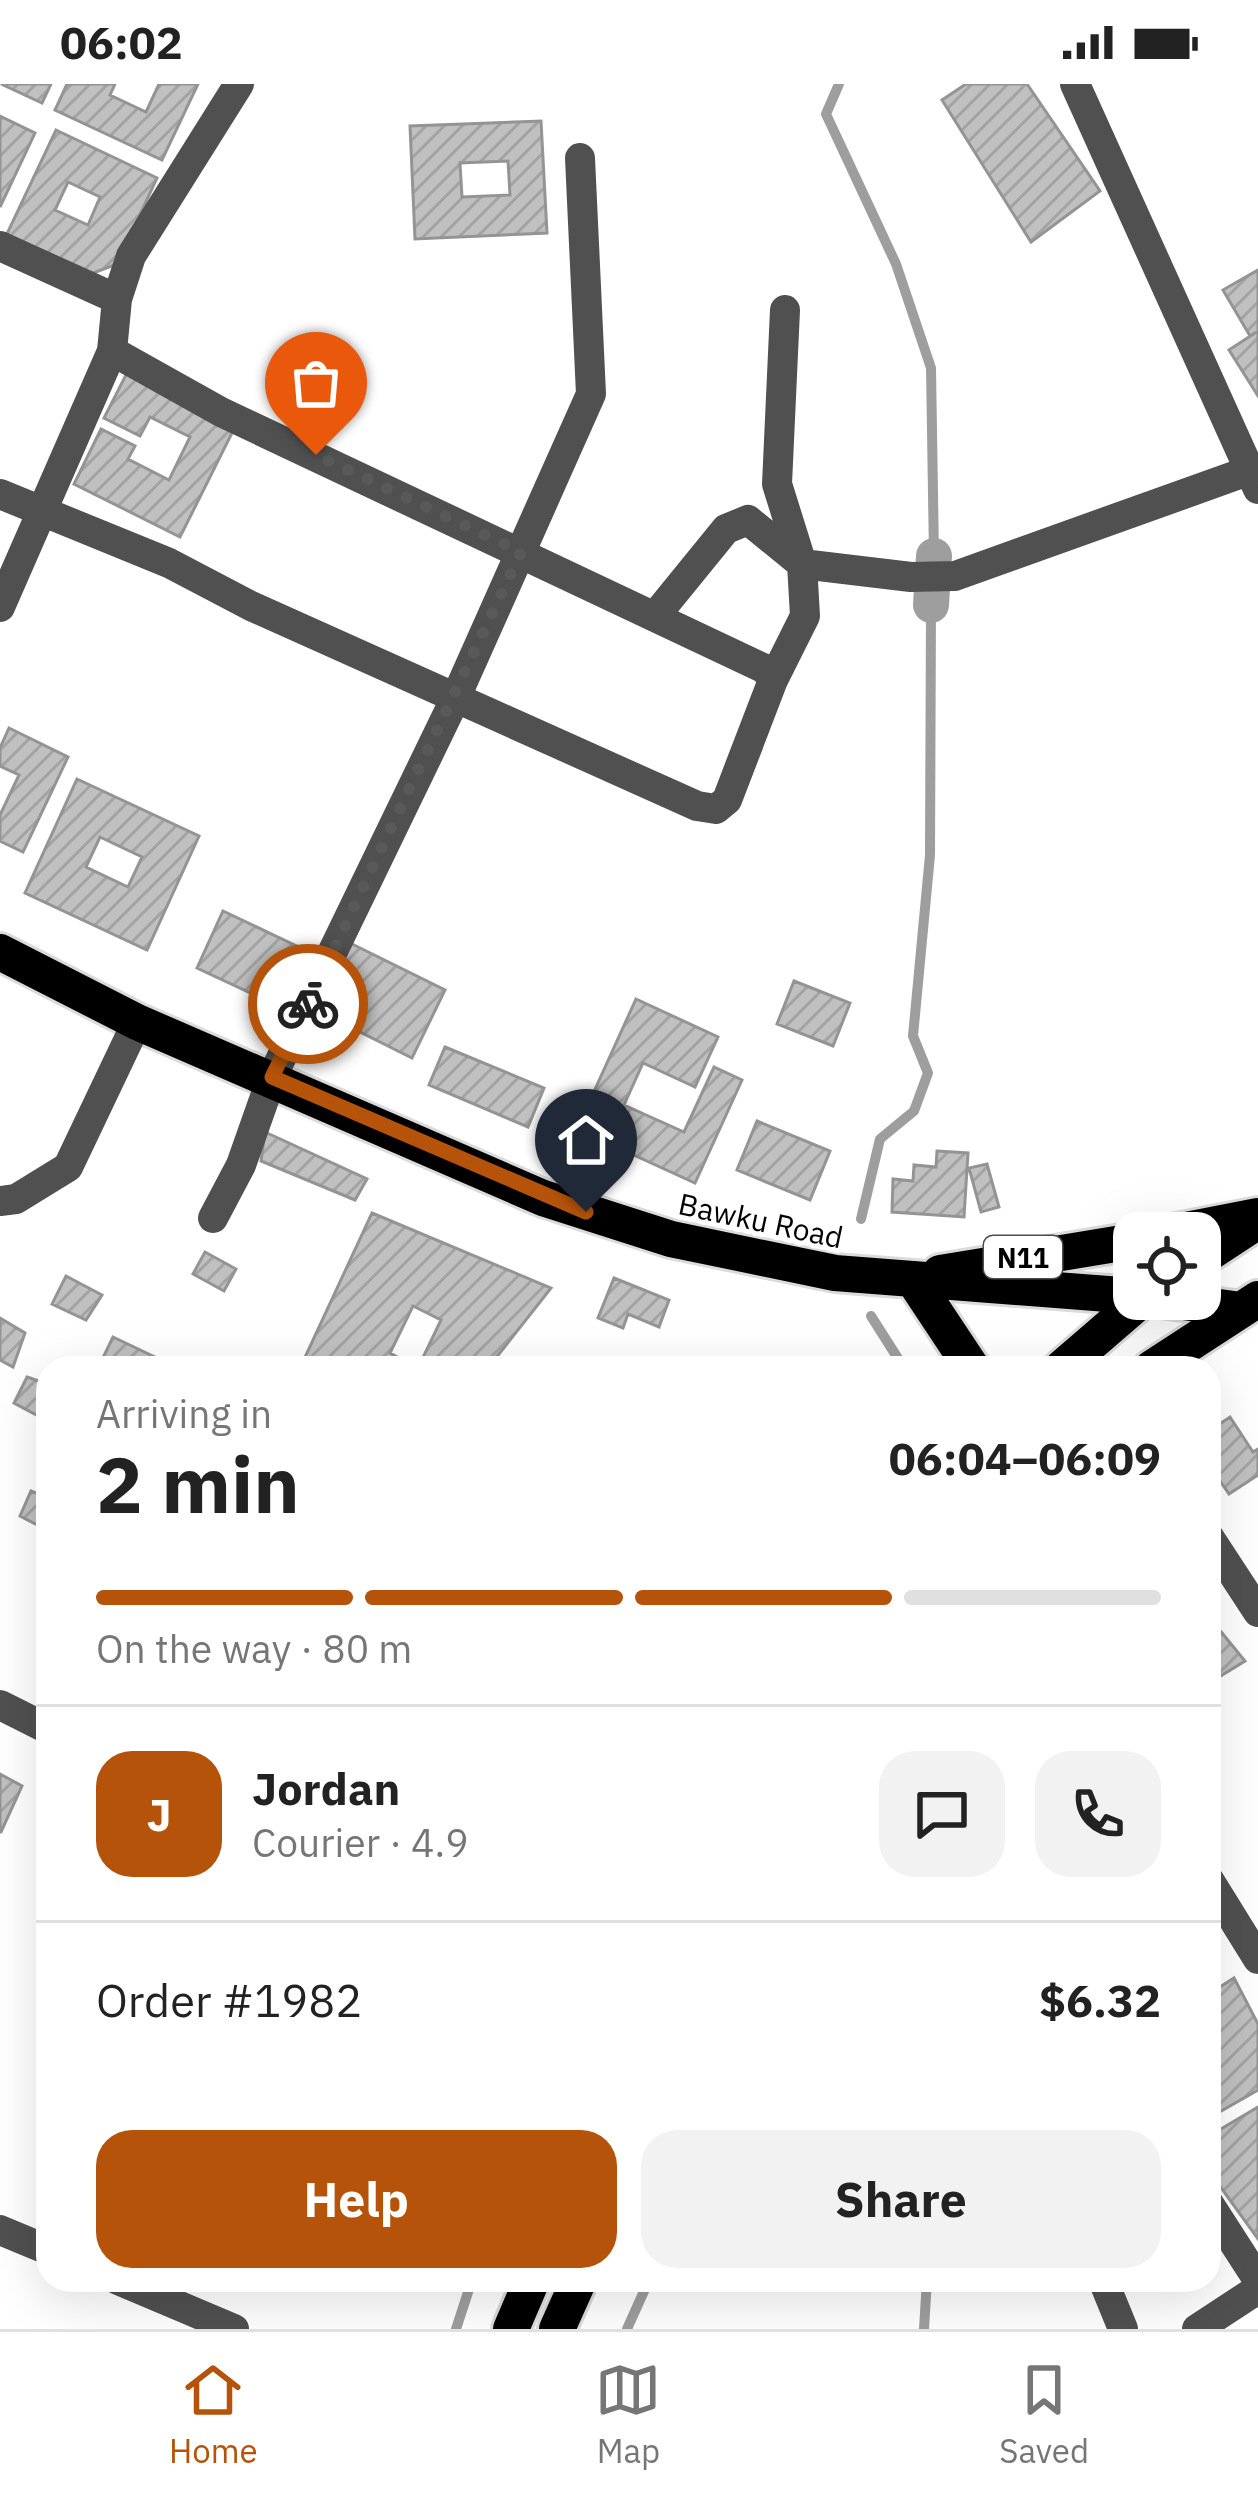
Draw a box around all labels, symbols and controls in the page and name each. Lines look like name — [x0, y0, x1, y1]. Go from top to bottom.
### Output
text: 06:02 — [60, 13, 183, 71]
pin — [265, 332, 367, 455]
icon: bag — [283, 350, 349, 416]
courier — [248, 944, 368, 1064]
icon: bike — [275, 971, 341, 1037]
pin — [535, 1089, 637, 1212]
icon: home — [553, 1107, 619, 1173]
street label: Bawku Road — [675, 1184, 847, 1256]
map controls — [1113, 1212, 1221, 1320]
button: locate — [1113, 1212, 1221, 1320]
road number: N11 — [984, 1236, 1062, 1278]
text: Arriving in — [96, 1388, 272, 1439]
text: 06:04–06:09 — [889, 1429, 1161, 1487]
text: 2 min — [96, 1433, 300, 1534]
text: On the way · 80 m — [96, 1623, 412, 1674]
button: chat — [879, 1751, 1005, 1877]
button: phone — [1035, 1751, 1161, 1877]
text: Jordan — [252, 1759, 400, 1817]
text: J — [146, 1785, 172, 1843]
text: Courier · 4.9 — [252, 1817, 469, 1868]
text: Order #1982 — [96, 1971, 362, 2029]
text: $6.32 — [1039, 1971, 1161, 2029]
button: Help — [96, 2130, 617, 2268]
button: Share — [641, 2130, 1161, 2268]
tab: Home — [169, 2357, 258, 2472]
tab: Map — [595, 2357, 661, 2472]
tab: Saved — [999, 2357, 1089, 2472]

